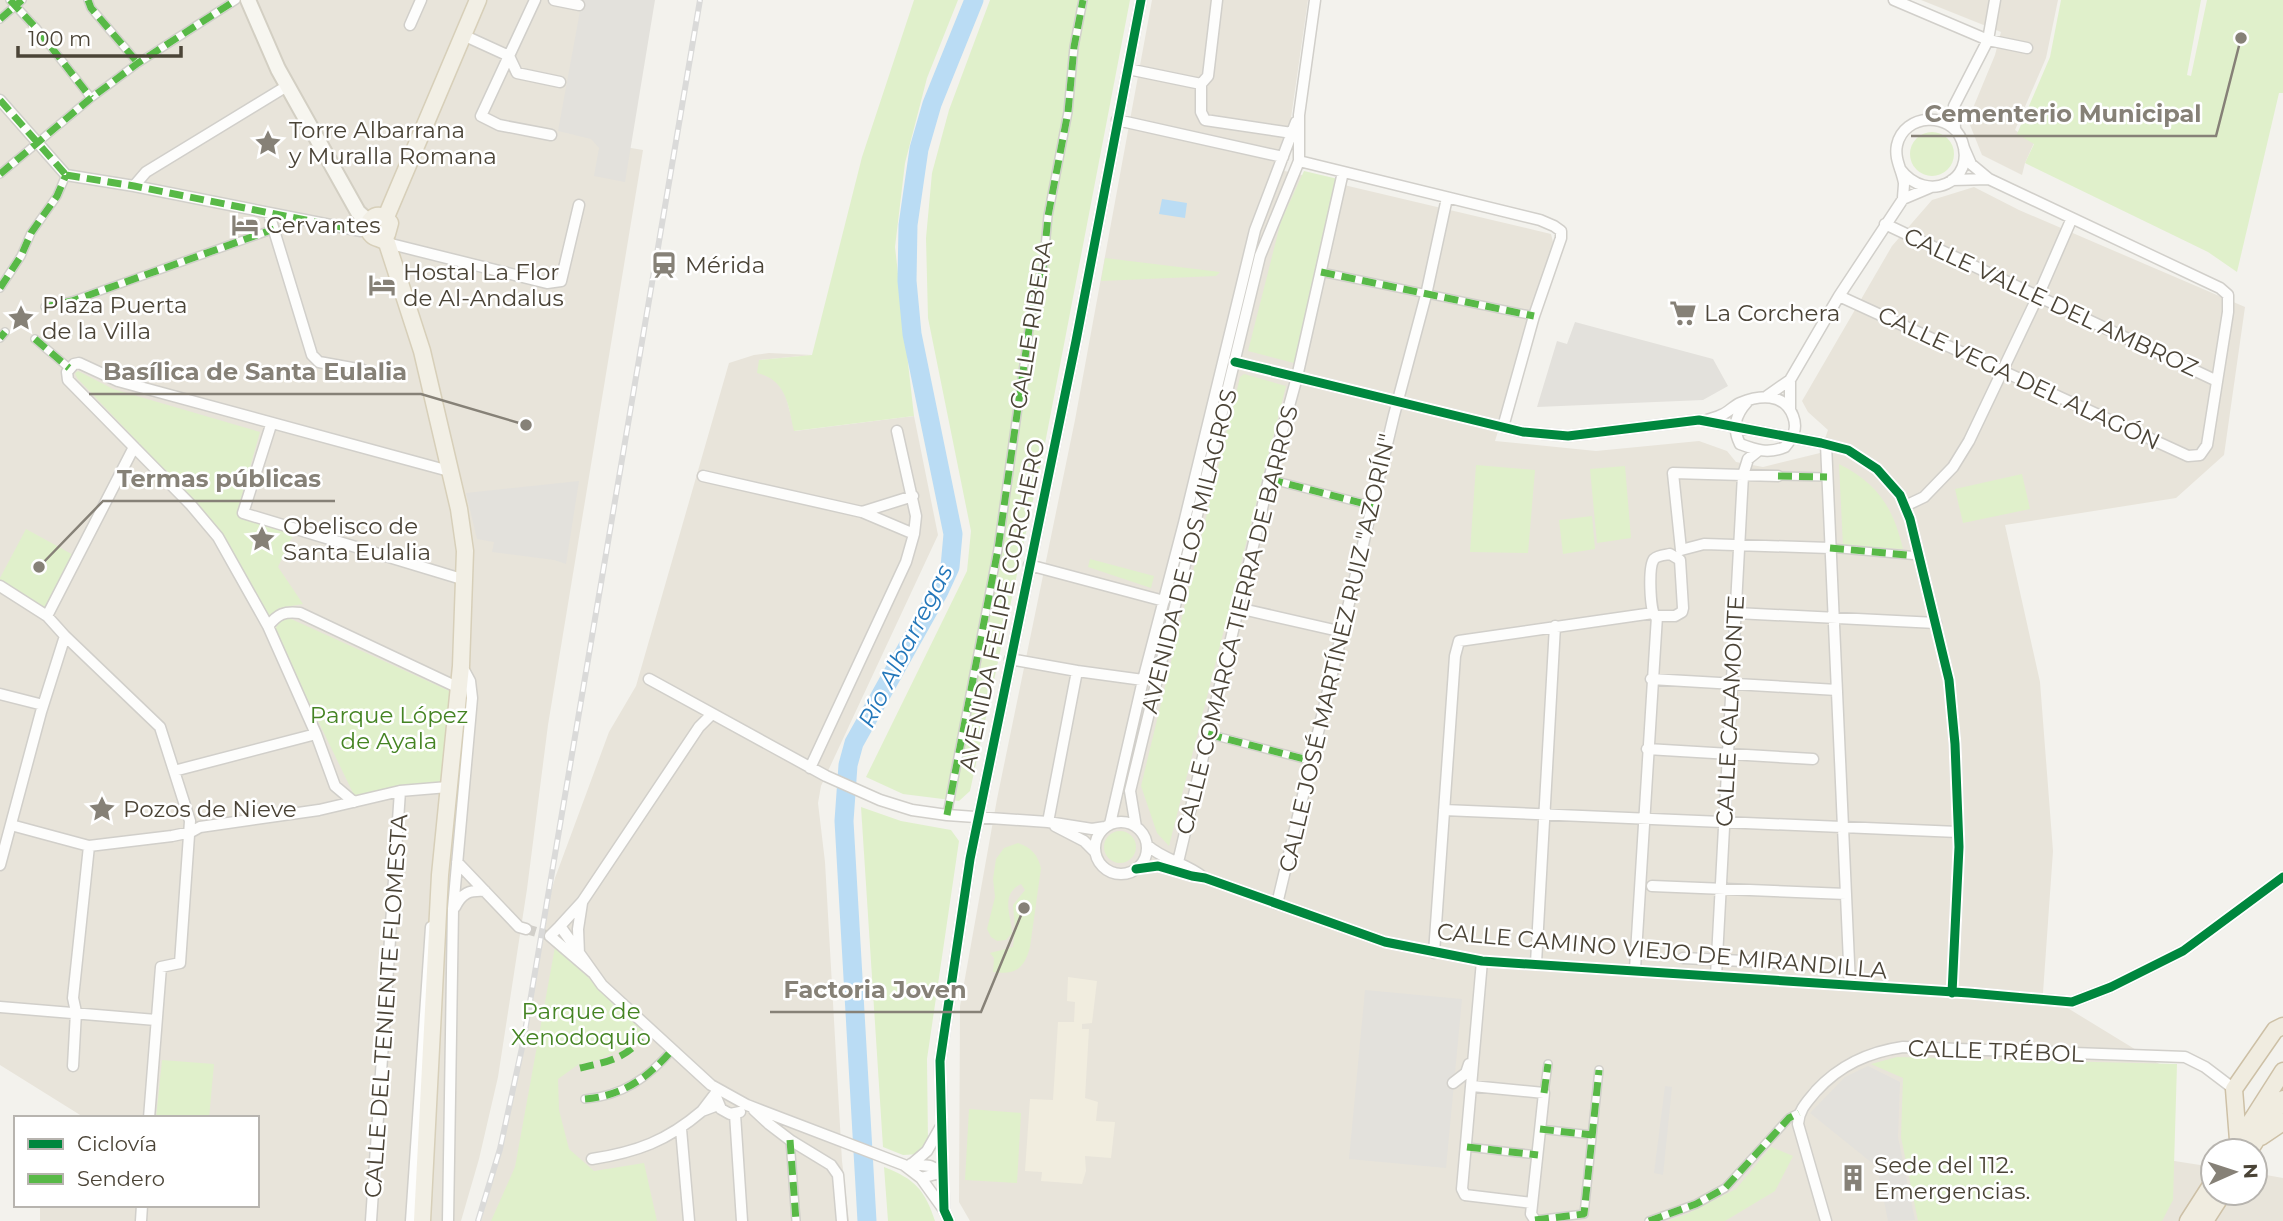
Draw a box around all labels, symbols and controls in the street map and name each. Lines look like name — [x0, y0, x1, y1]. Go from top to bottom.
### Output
scale bar — [18, 14, 180, 58]
text: 100 m — [28, 26, 91, 51]
callout: Cementerio Municipal — [1911, 91, 2216, 136]
text: Cementerio Municipal — [1924, 99, 2202, 128]
place label: Torre Albarrana y Muralla Romana — [288, 116, 497, 170]
place icon: Torre Albarrana y Muralla Romana — [253, 128, 283, 158]
hotel icon: Cervantes — [230, 210, 260, 240]
place label: Cervantes — [266, 211, 380, 239]
street label: CALLE VALLE DEL AMBROZ — [1899, 221, 2203, 383]
street label: CALLE RIBERA — [1004, 238, 1058, 411]
station icon: Mérida — [649, 250, 679, 280]
place label: Mérida — [685, 251, 765, 279]
place label: Hostal La Flor de Al-Andalus — [403, 258, 564, 312]
hotel icon: Hostal La Flor de Al-Andalus — [367, 270, 397, 300]
place label: Plaza Puerta de la Villa — [42, 291, 188, 345]
supermarket icon: La Corchera — [1668, 298, 1698, 328]
place label: La Corchera — [1704, 299, 1840, 327]
street label: CALLE VEGA DEL ALAGÓN — [1873, 300, 2165, 456]
place icon: Plaza Puerta de la Villa — [6, 303, 36, 333]
callout: Basílica de Santa Eulalia — [89, 349, 421, 394]
text: Basílica de Santa Eulalia — [103, 357, 407, 386]
street label: AVENIDA DE LOS MILAGROS — [1135, 386, 1243, 716]
street label: CALLE COMARCA TIERRA DE BARROS — [1170, 402, 1304, 838]
street label: CALLE JOSÉ MARTÍNEZ RUIZ "AZORÍN" — [1273, 431, 1401, 875]
street label: AVENIDA FELIPE CORCHERO — [953, 436, 1051, 774]
callout: Termas públicas — [103, 456, 335, 501]
text: Termas públicas — [117, 464, 321, 493]
place label: Obelisco de Santa Eulalia — [283, 512, 431, 566]
place icon: Obelisco de Santa Eulalia — [247, 524, 277, 554]
water label: Río Albarregas — [851, 559, 959, 732]
street label: CALLE CALAMONTE — [1710, 594, 1750, 828]
park label: Parque López de Ayala — [310, 701, 468, 755]
place icon: Pozos de Nieve — [87, 794, 117, 824]
place label: Pozos de Nieve — [123, 795, 297, 823]
street label: CALLE DEL TENIENTE FLOMESTA — [359, 812, 413, 1199]
street label: CALLE CAMINO VIEJO DE MIRANDILLA — [1436, 917, 1889, 985]
callout: Factoria Joven — [770, 967, 981, 1012]
text: Factoria Joven — [783, 975, 967, 1004]
park label: Parque de Xenodoquio — [511, 997, 651, 1051]
street label: CALLE TRÉBOL — [1907, 1034, 2085, 1068]
legend — [14, 1116, 259, 1207]
text: Ciclovía — [77, 1131, 157, 1156]
north arrow — [2199, 1137, 2269, 1207]
place label: Sede del 112. Emergencias. — [1874, 1151, 2030, 1205]
building icon: Sede del 112. Emergencias. — [1838, 1163, 1868, 1193]
text: N — [2239, 1163, 2262, 1179]
text: Sendero — [77, 1166, 165, 1191]

